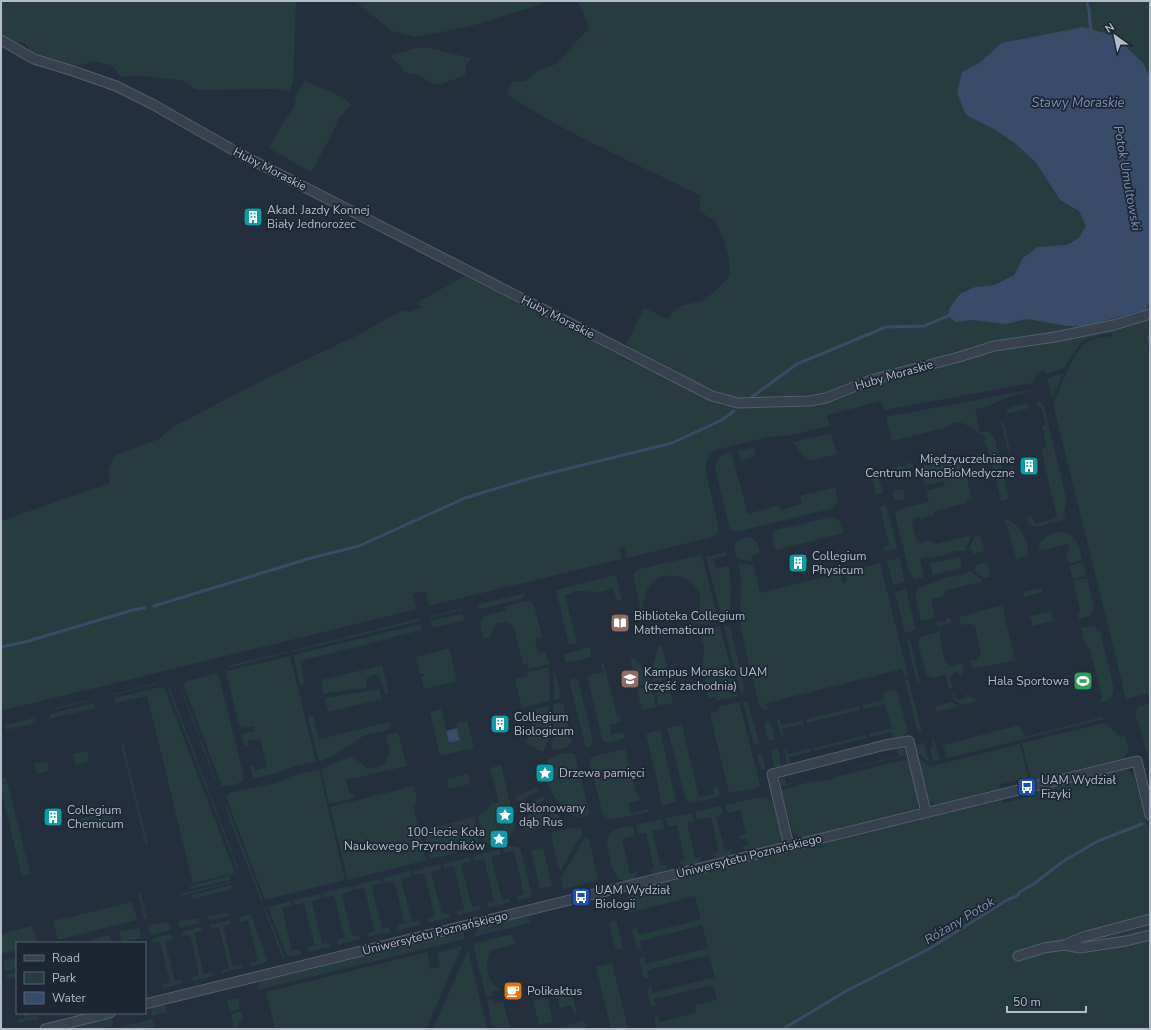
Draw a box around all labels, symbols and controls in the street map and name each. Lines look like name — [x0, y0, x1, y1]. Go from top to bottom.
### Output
north arrow — [1095, 16, 1135, 56]
text: N — [1102, 20, 1117, 37]
water label: Stawy Moraskie — [1031, 94, 1125, 112]
water label: Potok Umultowski — [1109, 124, 1145, 233]
street label: Huby Moraskie — [231, 144, 309, 194]
place label: Akad. Jazdy Konnej Biały Jednorożec — [267, 202, 370, 232]
building icon: Akad. Jazdy Konnej Biały Jednorożec — [242, 206, 264, 228]
street label: Huby Moraskie — [519, 292, 597, 342]
street label: Huby Moraskie — [853, 356, 935, 394]
place label: Międzyuczelniane Centrum NanoBioMedyczne — [865, 451, 1015, 481]
building icon: Międzyuczelniane Centrum NanoBioMedyczne — [1018, 455, 1040, 477]
place label: Collegium Physicum — [812, 548, 867, 578]
building icon: Collegium Physicum — [787, 552, 809, 574]
place label: Biblioteka Collegium Mathematicum — [634, 608, 745, 638]
library icon: Biblioteka Collegium Mathematicum — [609, 612, 631, 634]
place label: Kampus Morasko UAM (część zachodnia) — [644, 664, 767, 694]
school or university icon: Kampus Morasko UAM (część zachodnia) — [619, 668, 641, 690]
sports icon: Hala Sportowa — [1072, 670, 1094, 692]
place label: Hala Sportowa — [988, 673, 1069, 689]
place label: Collegium Biologicum — [514, 709, 574, 739]
building icon: Collegium Biologicum — [489, 713, 511, 735]
place icon: Drzewa pamięci — [534, 762, 556, 784]
place label: Drzewa pamięci — [559, 765, 645, 781]
place label: UAM Wydział Fizyki — [1041, 772, 1116, 802]
bus stop icon: UAM Wydział Fizyki — [1016, 776, 1038, 798]
place label: Sklonowany dąb Rus — [519, 800, 586, 830]
place label: Collegium Chemicum — [67, 802, 124, 832]
place icon: Sklonowany dąb Rus — [494, 804, 516, 826]
building icon: Collegium Chemicum — [42, 806, 64, 828]
place label: 100-lecie Koła Naukowego Przyrodników — [344, 824, 485, 854]
place icon: 100-lecie Koła Naukowego Przyrodników — [488, 828, 510, 850]
street label: Uniwersytetu Poznańskiego — [675, 830, 824, 882]
place label: UAM Wydział Biologii — [595, 882, 670, 912]
bus stop icon: UAM Wydział Biologii — [570, 886, 592, 908]
water label: Różany Potok — [921, 892, 999, 949]
street label: Uniwersytetu Poznańskiego — [361, 907, 510, 959]
legend — [16, 942, 146, 1014]
text: Road — [52, 950, 80, 966]
text: Park — [52, 970, 77, 986]
cafe icon: Polikaktus — [502, 980, 524, 1002]
place label: Polikaktus — [527, 983, 582, 999]
scale bar — [1007, 988, 1086, 1014]
text: Water — [52, 990, 86, 1006]
text: 50 m — [1013, 994, 1041, 1010]

